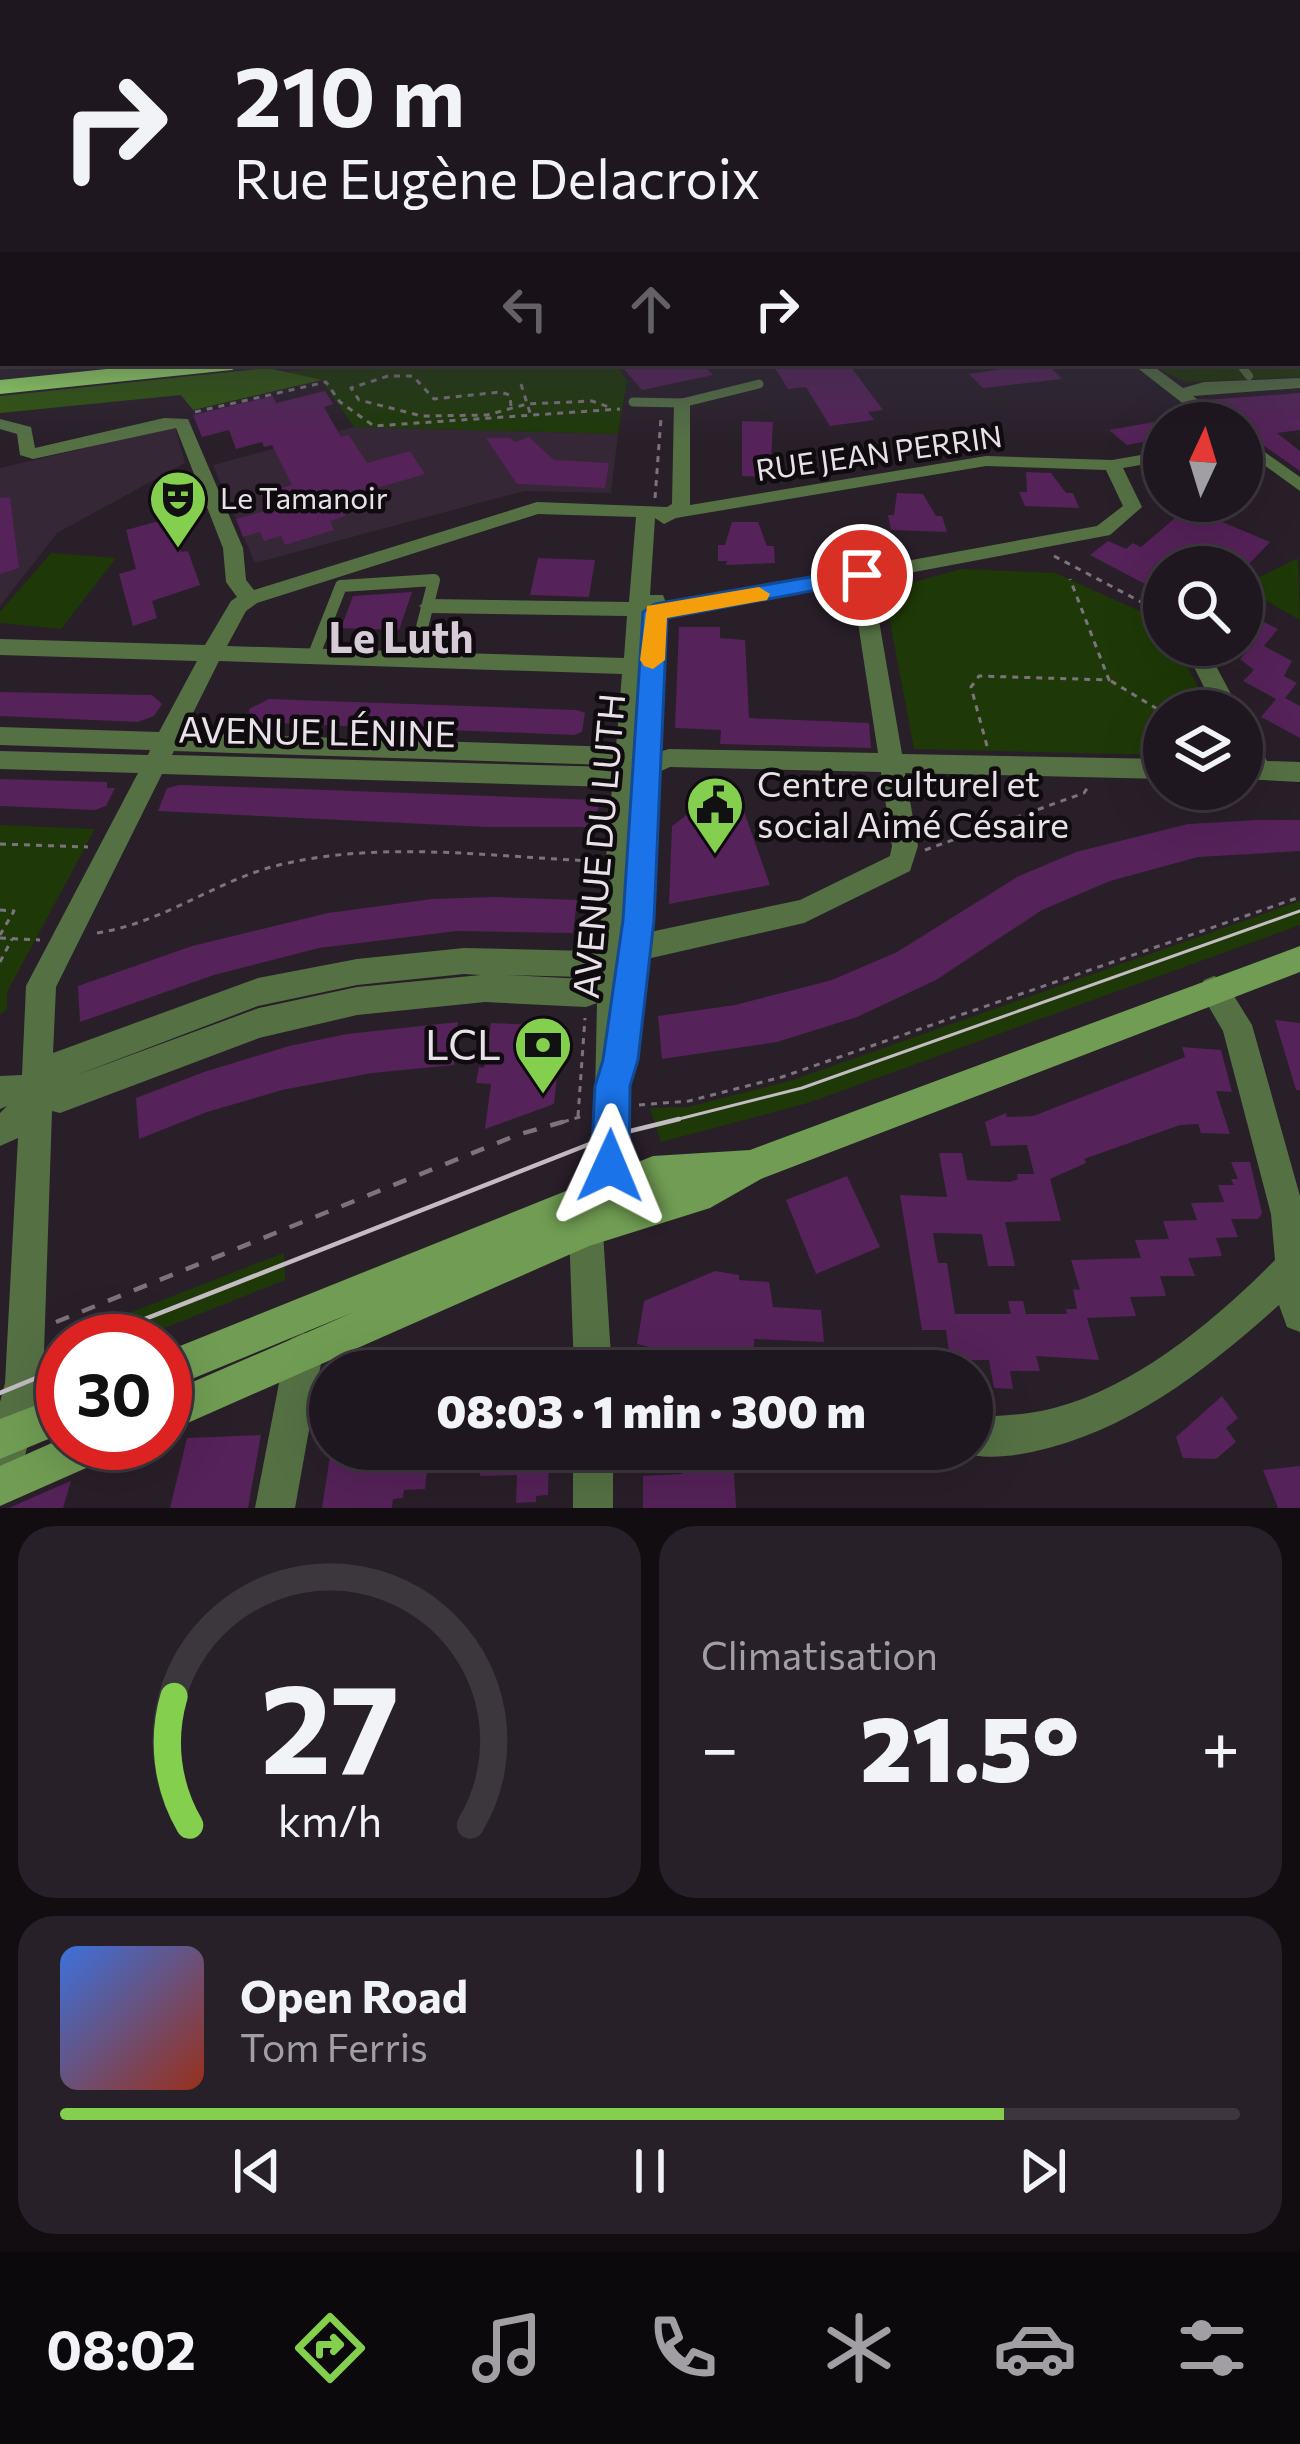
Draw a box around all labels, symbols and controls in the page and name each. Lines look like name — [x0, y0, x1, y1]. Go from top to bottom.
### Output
text: 210 m — [234, 42, 465, 144]
icon: right — [36, 48, 192, 204]
text: Rue Eugène Delacroix — [234, 144, 761, 210]
icon: left — [492, 276, 558, 342]
icon: ahead — [618, 276, 684, 342]
icon: right — [744, 276, 810, 342]
north arrow — [1143, 402, 1263, 522]
map controls — [1143, 402, 1263, 810]
street label: RUE JEAN PERRIN — [753, 416, 1004, 487]
theatre icon: Le Tamanoir — [147, 468, 209, 550]
place label: Le Tamanoir — [220, 478, 388, 515]
pin — [811, 524, 913, 626]
icon: arrive — [829, 542, 895, 608]
button: search — [1143, 546, 1263, 666]
district label: Le Luth — [329, 610, 473, 662]
button: layers — [1143, 690, 1263, 810]
street label: AVENUE DU LUTH — [562, 691, 632, 1000]
street label: AVENUE LÉNINE — [178, 706, 456, 754]
place label: Centre culturel et social Aimé Césaire — [757, 760, 1069, 845]
public building icon: Centre culturel et social Aimé Césaire — [684, 774, 746, 856]
bank icon: LCL — [512, 1014, 574, 1096]
place label: LCL — [425, 1017, 501, 1069]
position arrow — [547, 1103, 673, 1229]
speed limit sign: 30 — [36, 1314, 192, 1470]
text: 08:03 · 1 min · 300 m — [436, 1382, 866, 1437]
text: Climatisation — [701, 1630, 938, 1678]
text: 27 — [260, 1647, 399, 1800]
text: 21.5° — [860, 1690, 1080, 1801]
text: − — [701, 1705, 739, 1786]
text: + — [1201, 1705, 1240, 1786]
text: km/h — [277, 1793, 382, 1846]
text: Open Road — [240, 1967, 468, 2022]
text: Tom Ferris — [240, 2022, 428, 2070]
icon: previous — [224, 2138, 290, 2204]
icon: pause — [617, 2138, 683, 2204]
icon: next — [1010, 2138, 1076, 2204]
icon: directions — [288, 2306, 372, 2390]
icon: music — [465, 2306, 549, 2390]
icon: phone — [641, 2306, 725, 2390]
icon: climate — [817, 2306, 901, 2390]
icon: car — [993, 2306, 1077, 2390]
icon: filters — [1170, 2306, 1254, 2390]
text: 08:02 — [46, 2315, 196, 2381]

